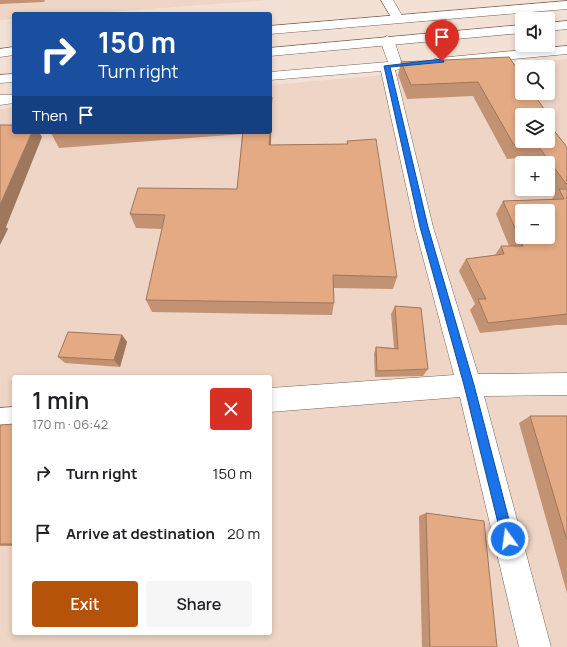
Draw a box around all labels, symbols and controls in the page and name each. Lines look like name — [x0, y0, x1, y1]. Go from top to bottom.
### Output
map controls — [515, 12, 555, 244]
button: sound — [515, 12, 555, 52]
pin — [425, 20, 459, 61]
text: 150 m — [98, 23, 176, 61]
icon: arrive — [431, 26, 453, 48]
icon: right — [32, 28, 84, 80]
text: Turn right — [98, 59, 179, 83]
button: search — [515, 60, 555, 100]
icon: arrive — [75, 104, 97, 126]
text: Then — [32, 105, 67, 126]
button: layers — [515, 108, 555, 148]
button: + — [515, 156, 555, 196]
button: − — [515, 204, 555, 244]
text: 1 min — [32, 383, 89, 416]
button: close — [210, 388, 252, 430]
text: 170 m · 06:42 — [32, 415, 108, 433]
icon: right — [32, 462, 54, 484]
text: Turn right — [66, 463, 137, 484]
text: 150 m — [213, 463, 252, 484]
position arrow — [487, 518, 529, 560]
icon: arrive — [32, 522, 54, 544]
text: Arrive at destination — [66, 523, 215, 544]
text: 20 m — [227, 523, 260, 544]
button: Exit — [32, 581, 138, 627]
button: Share — [146, 581, 252, 627]

